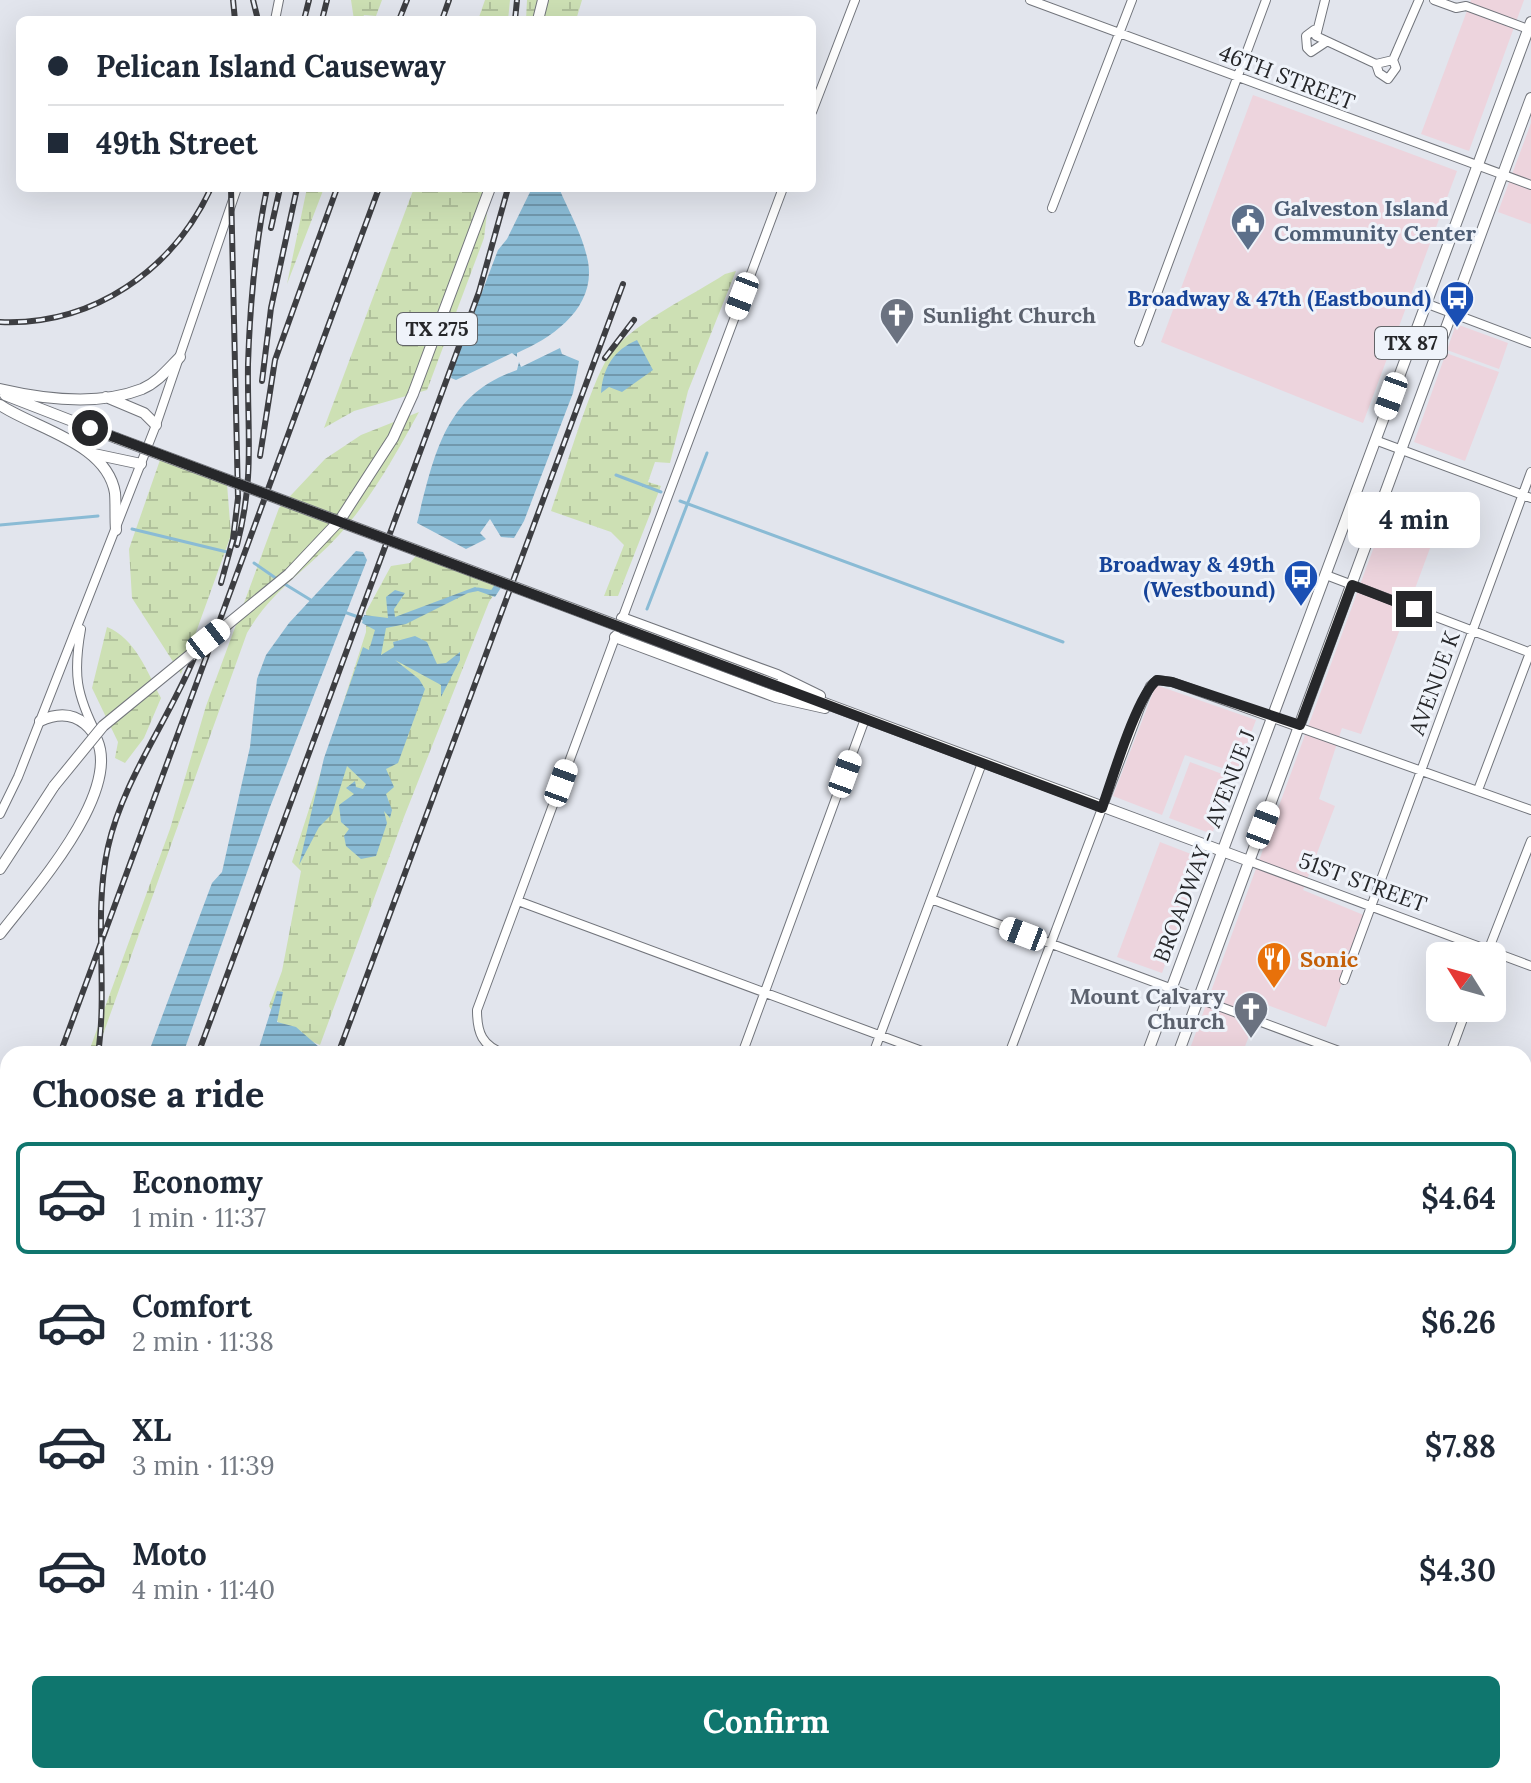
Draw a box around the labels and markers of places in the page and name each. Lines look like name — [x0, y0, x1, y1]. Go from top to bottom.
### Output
place label: Galveston Island Community Center — [1274, 194, 1476, 247]
public building icon: Galveston Island Community Center — [1229, 202, 1267, 252]
bus stop icon: Broadway & 47th (Eastbound) — [1438, 279, 1476, 329]
place label: Broadway & 47th (Eastbound) — [1127, 284, 1431, 312]
church icon: Sunlight Church — [878, 296, 916, 346]
place label: Sunlight Church — [923, 301, 1096, 329]
place label: Broadway & 49th (Westbound) — [1099, 550, 1275, 603]
bus stop icon: Broadway & 49th (Westbound) — [1282, 558, 1320, 608]
restaurant icon: Sonic — [1255, 940, 1293, 990]
place label: Sonic — [1300, 945, 1359, 973]
place label: Mount Calvary Church — [1070, 982, 1226, 1035]
church icon: Mount Calvary Church — [1232, 990, 1270, 1040]

